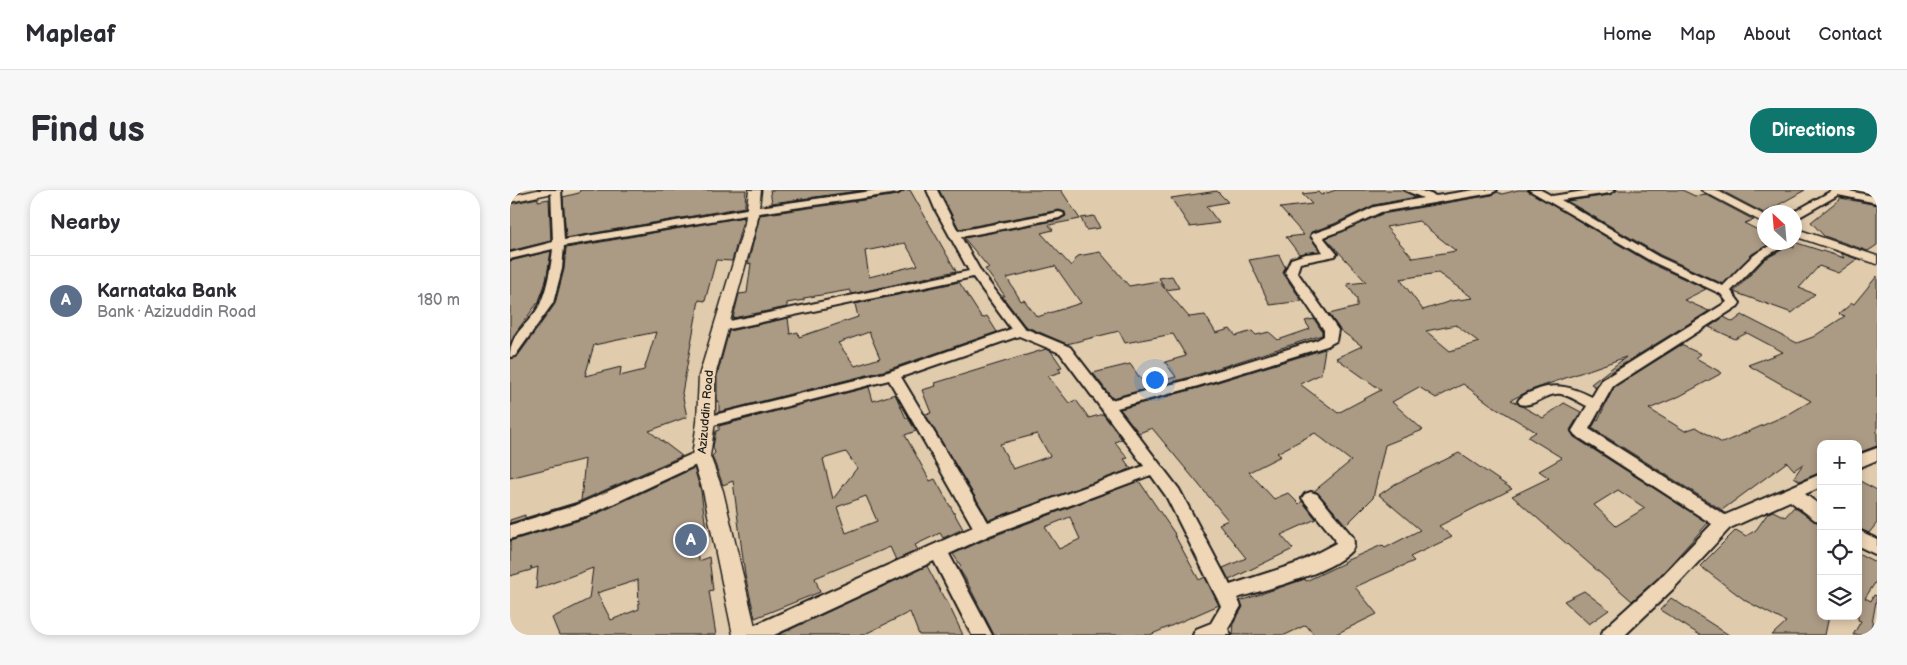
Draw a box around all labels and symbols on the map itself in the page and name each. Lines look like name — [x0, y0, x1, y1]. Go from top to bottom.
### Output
north arrow — [1757, 205, 1802, 250]
your location — [1142, 367, 1168, 393]
street label: Azizuddin Road — [695, 369, 717, 454]
pin: A — [675, 521, 707, 559]

